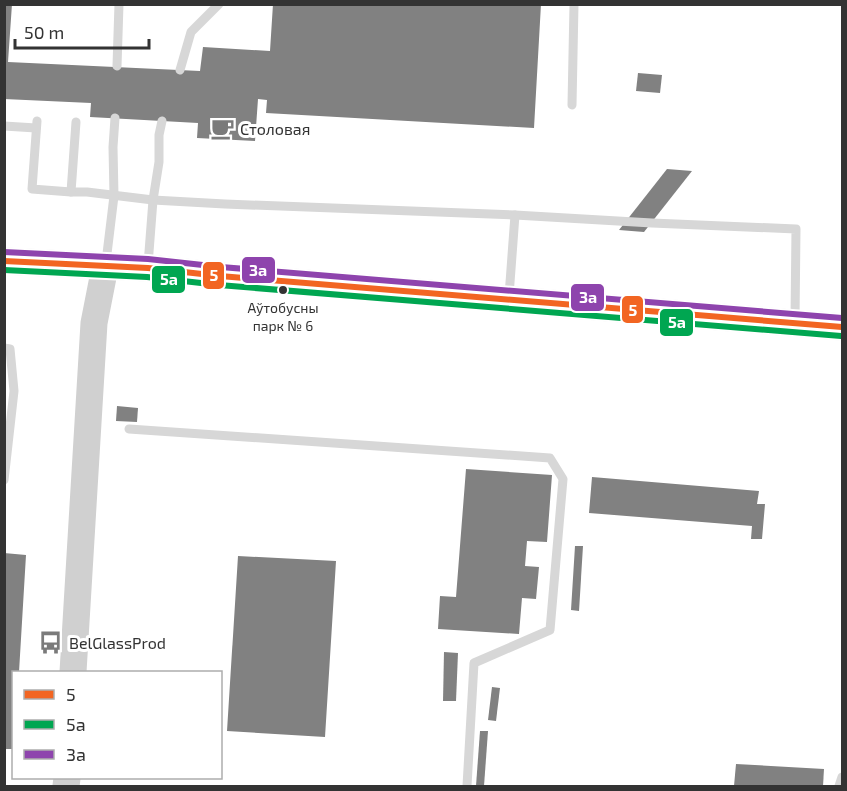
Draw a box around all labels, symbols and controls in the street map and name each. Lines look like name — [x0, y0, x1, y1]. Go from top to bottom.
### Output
scale bar — [15, 12, 148, 50]
text: 50 m — [24, 21, 64, 43]
cafe icon: Столовая — [209, 116, 235, 142]
place label: Столовая — [240, 119, 310, 138]
line badge: 3а — [241, 256, 276, 284]
text: 3а — [249, 260, 267, 279]
line badge: 5 — [202, 261, 225, 290]
line badge: 5а — [151, 265, 186, 294]
text: 5 — [210, 265, 219, 284]
text: 5а — [160, 269, 178, 288]
line badge: 3а — [570, 283, 605, 312]
marker: Аўтобусны парк № 6 — [277, 284, 289, 296]
text: 3а — [579, 287, 597, 306]
line badge: 5 — [621, 295, 644, 324]
place label: Аўтобусны парк № 6 — [247, 299, 319, 334]
text: 5 — [629, 300, 638, 319]
line badge: 5а — [659, 308, 694, 337]
text: 5а — [668, 312, 686, 331]
bus stop icon: BelGlassProd — [38, 630, 64, 656]
place label: BelGlassProd — [69, 633, 166, 652]
legend — [12, 671, 222, 779]
text: 5 — [66, 683, 76, 705]
text: 5а — [66, 713, 86, 735]
text: 3а — [66, 743, 86, 765]

